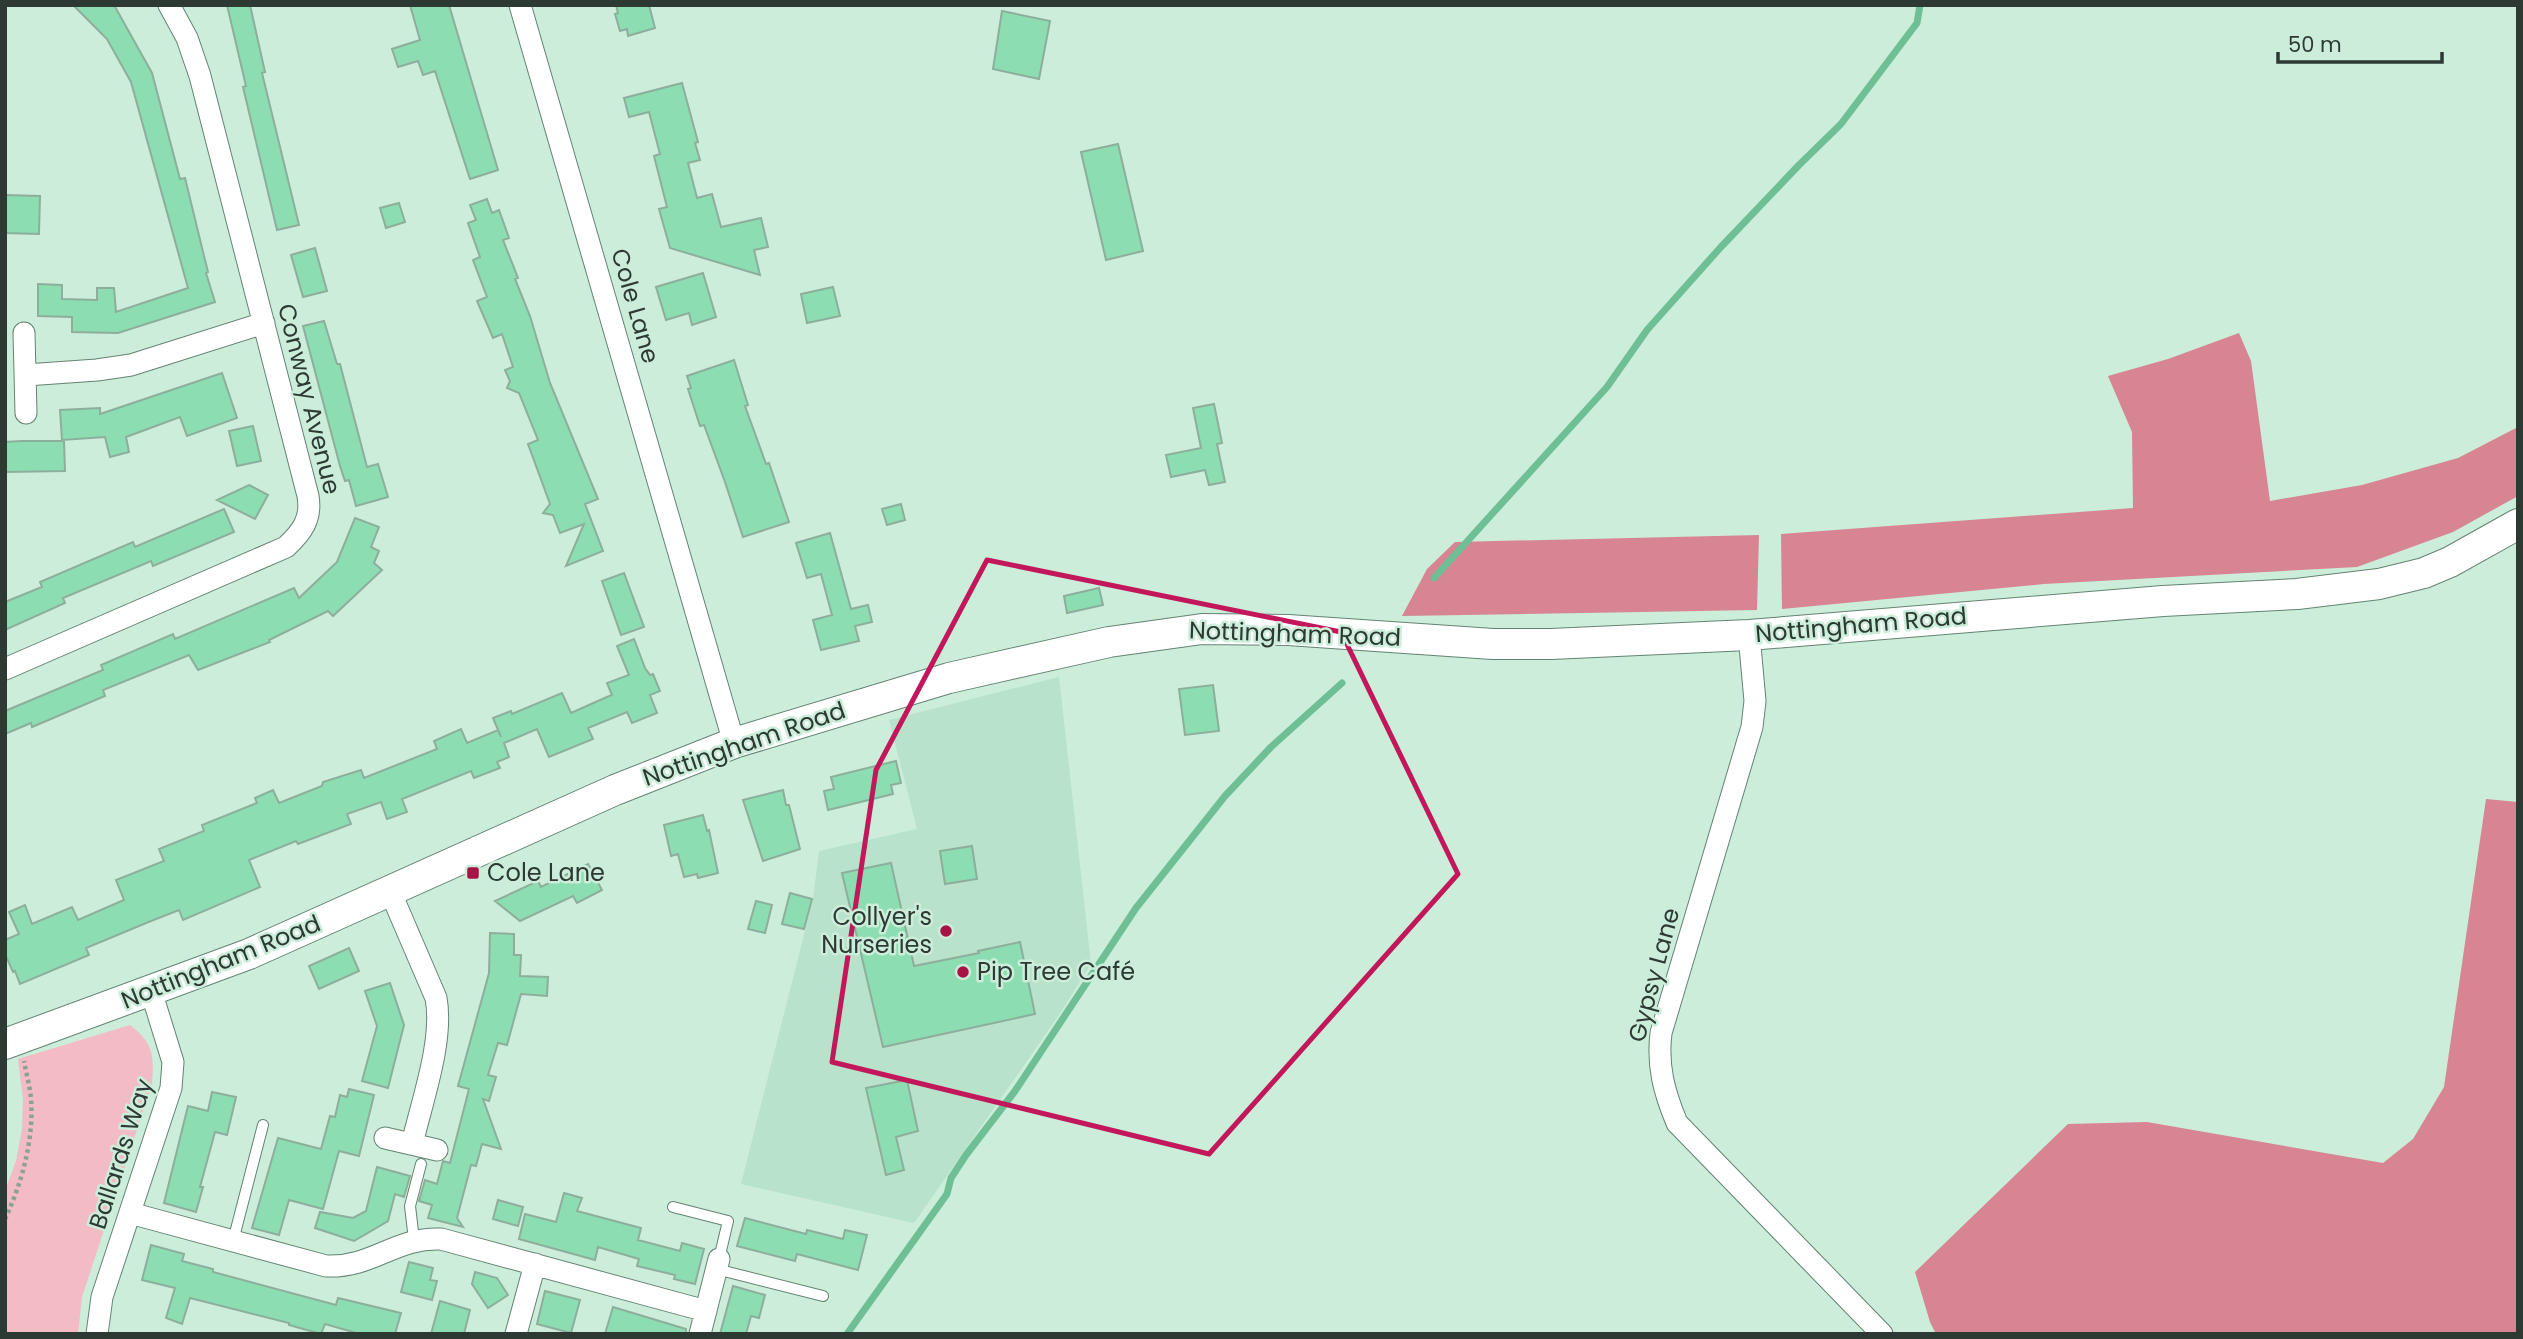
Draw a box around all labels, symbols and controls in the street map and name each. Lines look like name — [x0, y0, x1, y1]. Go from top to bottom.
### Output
scale bar — [2278, 21, 2442, 65]
text: 50 m — [2288, 30, 2342, 59]
street label: Cole Lane — [603, 245, 668, 367]
street label: Conway Avenue — [270, 300, 349, 498]
street label: Nottingham Road — [1754, 599, 1968, 650]
street label: Nottingham Road — [1188, 613, 1402, 654]
street label: Nottingham Road — [638, 693, 850, 794]
place label: Cole Lane — [487, 856, 605, 889]
marker: Cole Lane — [465, 865, 481, 881]
place label: Collyer's Nurseries — [821, 900, 932, 961]
street label: Gypsy Lane — [1620, 904, 1687, 1046]
street label: Nottingham Road — [116, 906, 325, 1017]
marker: Collyer's Nurseries — [938, 923, 954, 939]
place label: Pip Tree Café — [977, 955, 1135, 988]
marker: Pip Tree Café — [955, 964, 971, 980]
street label: Ballards Way — [81, 1074, 161, 1233]

